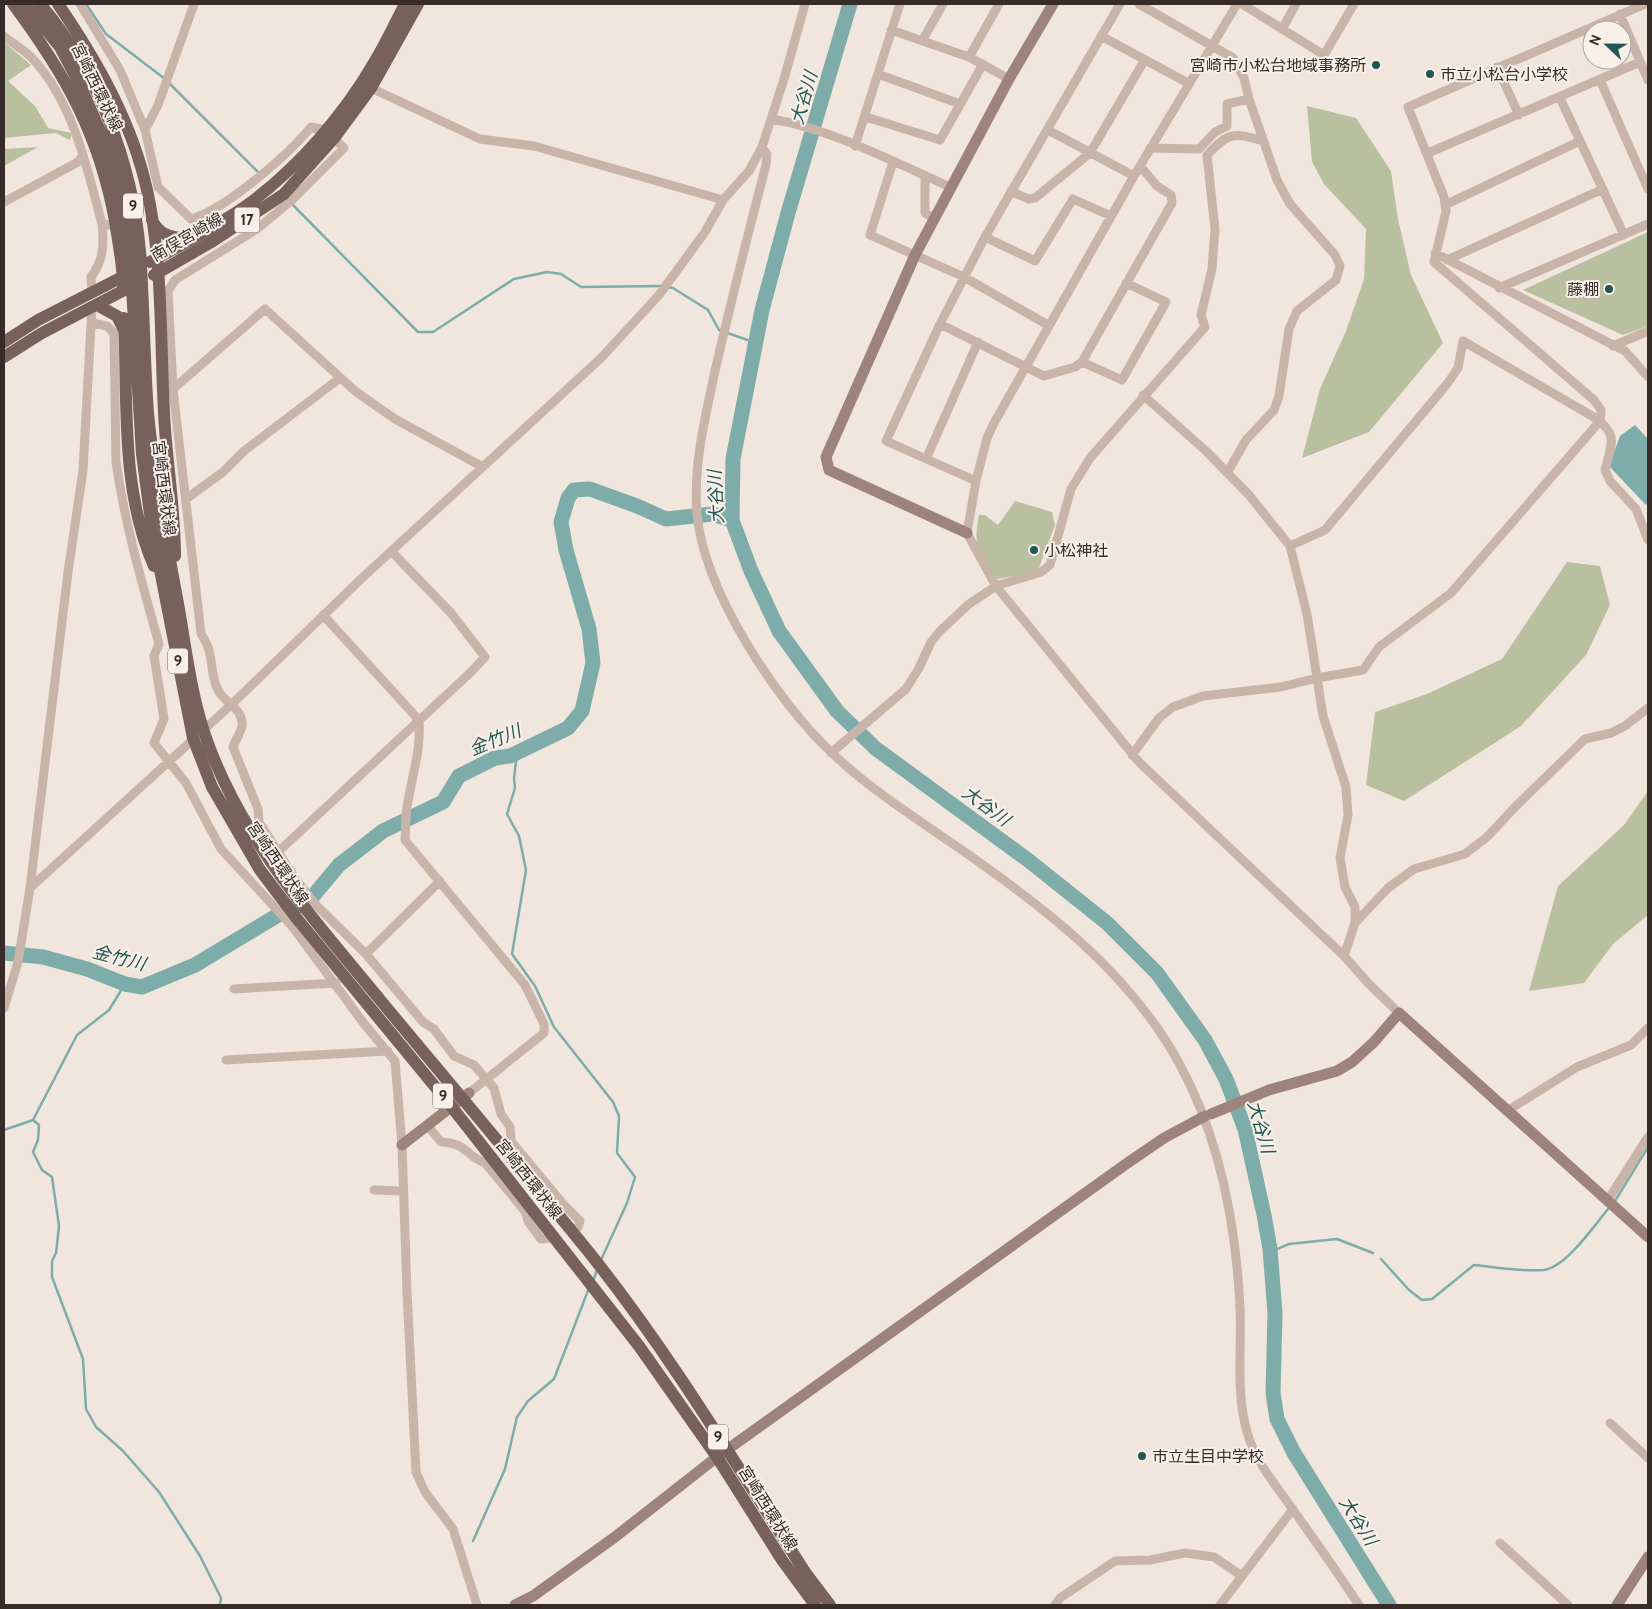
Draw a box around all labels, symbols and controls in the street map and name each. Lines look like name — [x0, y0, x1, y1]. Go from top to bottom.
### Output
north arrow — [1582, 20, 1632, 70]
text: N — [1585, 32, 1605, 48]
street label: 宮崎西環状線 — [67, 40, 127, 134]
place label: 宮崎市小松台地域事務所 — [1190, 56, 1366, 75]
marker: 宮崎市小松台地域事務所 — [1370, 59, 1382, 71]
place label: 市立小松台小学校 — [1440, 65, 1568, 84]
water label: 大谷川 — [786, 67, 823, 127]
marker: 市立小松台小学校 — [1424, 68, 1436, 80]
road number: 9 — [123, 194, 143, 218]
road number: 17 — [234, 208, 260, 232]
street label: 南俣宮崎線 — [148, 209, 226, 265]
place label: 藤棚 — [1567, 280, 1599, 299]
marker: 藤棚 — [1603, 283, 1615, 295]
street label: 宮崎西環状線 — [149, 439, 179, 537]
water label: 大谷川 — [703, 467, 728, 525]
place label: 小松神社 — [1044, 541, 1108, 560]
marker: 小松神社 — [1028, 544, 1040, 556]
road number: 9 — [168, 648, 188, 674]
water label: 金竹川 — [466, 719, 526, 760]
water label: 大谷川 — [958, 781, 1016, 832]
street label: 宮崎西環状線 — [243, 818, 313, 908]
water label: 金竹川 — [90, 941, 150, 976]
road number: 9 — [433, 1084, 453, 1108]
water label: 大谷川 — [1243, 1098, 1280, 1158]
street label: 宮崎西環状線 — [492, 1135, 566, 1223]
road number: 9 — [708, 1424, 728, 1450]
place label: 市立生目中学校 — [1152, 1447, 1264, 1466]
marker: 市立生目中学校 — [1136, 1450, 1148, 1462]
street label: 宮崎西環状線 — [735, 1462, 801, 1554]
water label: 大谷川 — [1334, 1492, 1383, 1551]

